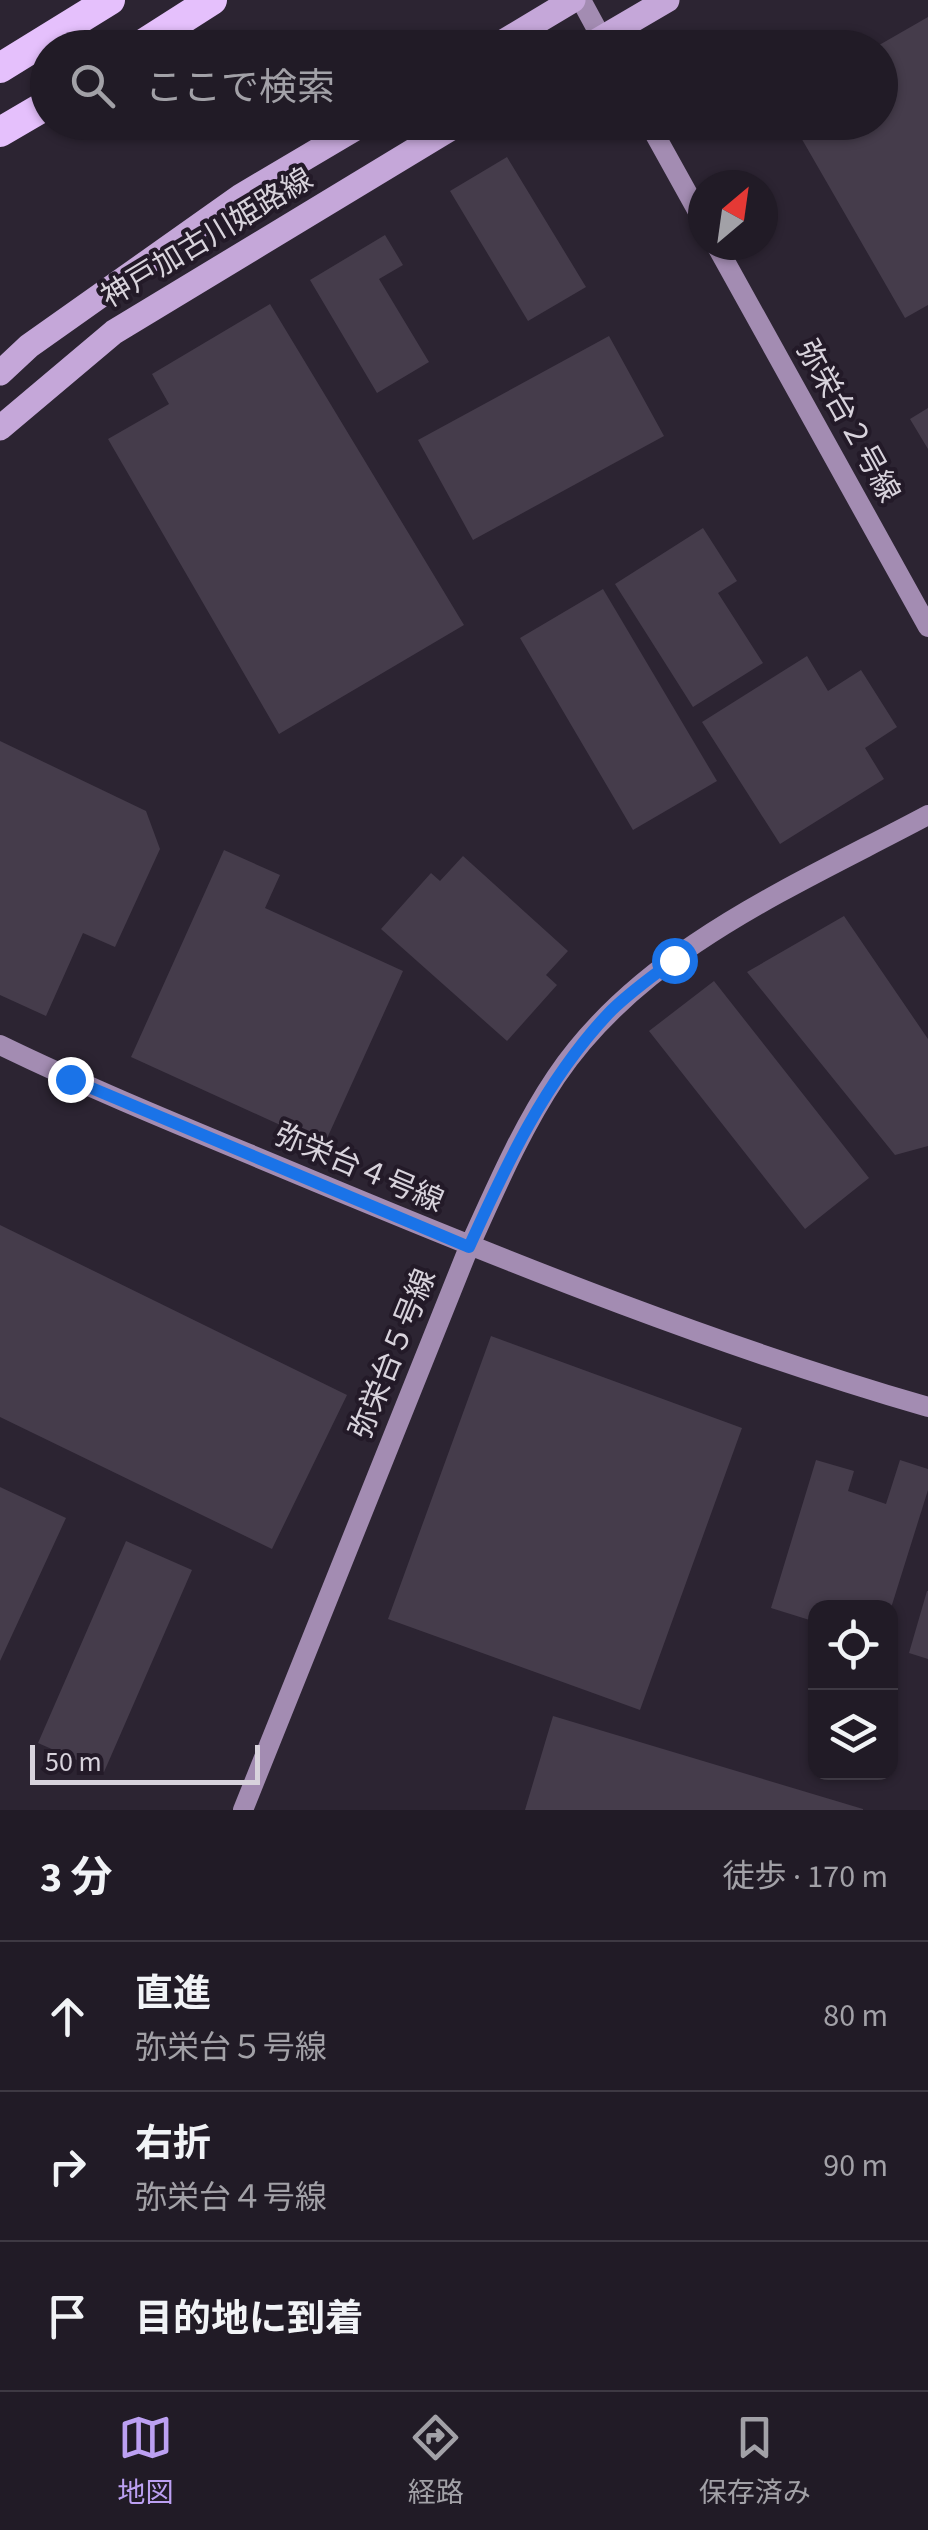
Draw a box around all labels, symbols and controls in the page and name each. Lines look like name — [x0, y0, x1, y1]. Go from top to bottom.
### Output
search box — [30, 30, 898, 140]
icon: search — [65, 58, 120, 113]
text: ここで検索 — [145, 61, 335, 115]
street label: 神戸加古川姫路線 — [93, 158, 321, 318]
north arrow — [688, 170, 778, 260]
street label: 弥栄台２号線 — [786, 332, 910, 510]
route start — [652, 938, 698, 984]
route end — [48, 1057, 94, 1103]
street label: 弥栄台４号線 — [268, 1113, 450, 1223]
street label: 弥栄台５号線 — [339, 1262, 447, 1446]
map controls — [808, 1600, 898, 1780]
button: locate — [808, 1600, 898, 1690]
button: layers — [808, 1690, 898, 1780]
scale bar — [30, 1740, 260, 1784]
text: 50 m — [45, 1742, 102, 1782]
text: 3 分 — [40, 1848, 113, 1908]
text: 徒歩 · 170 m — [723, 1854, 888, 1900]
text: 直進 — [135, 1967, 211, 2021]
icon: ahead — [40, 1989, 95, 2044]
text: 80 m — [823, 1993, 888, 2039]
text: 弥栄台５号線 — [135, 2025, 327, 2071]
text: 右折 — [135, 2117, 211, 2171]
icon: right — [40, 2139, 95, 2194]
text: 90 m — [823, 2143, 888, 2189]
text: 弥栄台４号線 — [135, 2175, 327, 2221]
icon: arrive — [40, 2289, 95, 2344]
text: 目的地に到着 — [135, 2292, 363, 2346]
tab: 地図 — [117, 2410, 173, 2513]
tab: 経路 — [408, 2410, 464, 2513]
tab: 保存済み — [699, 2410, 811, 2513]

